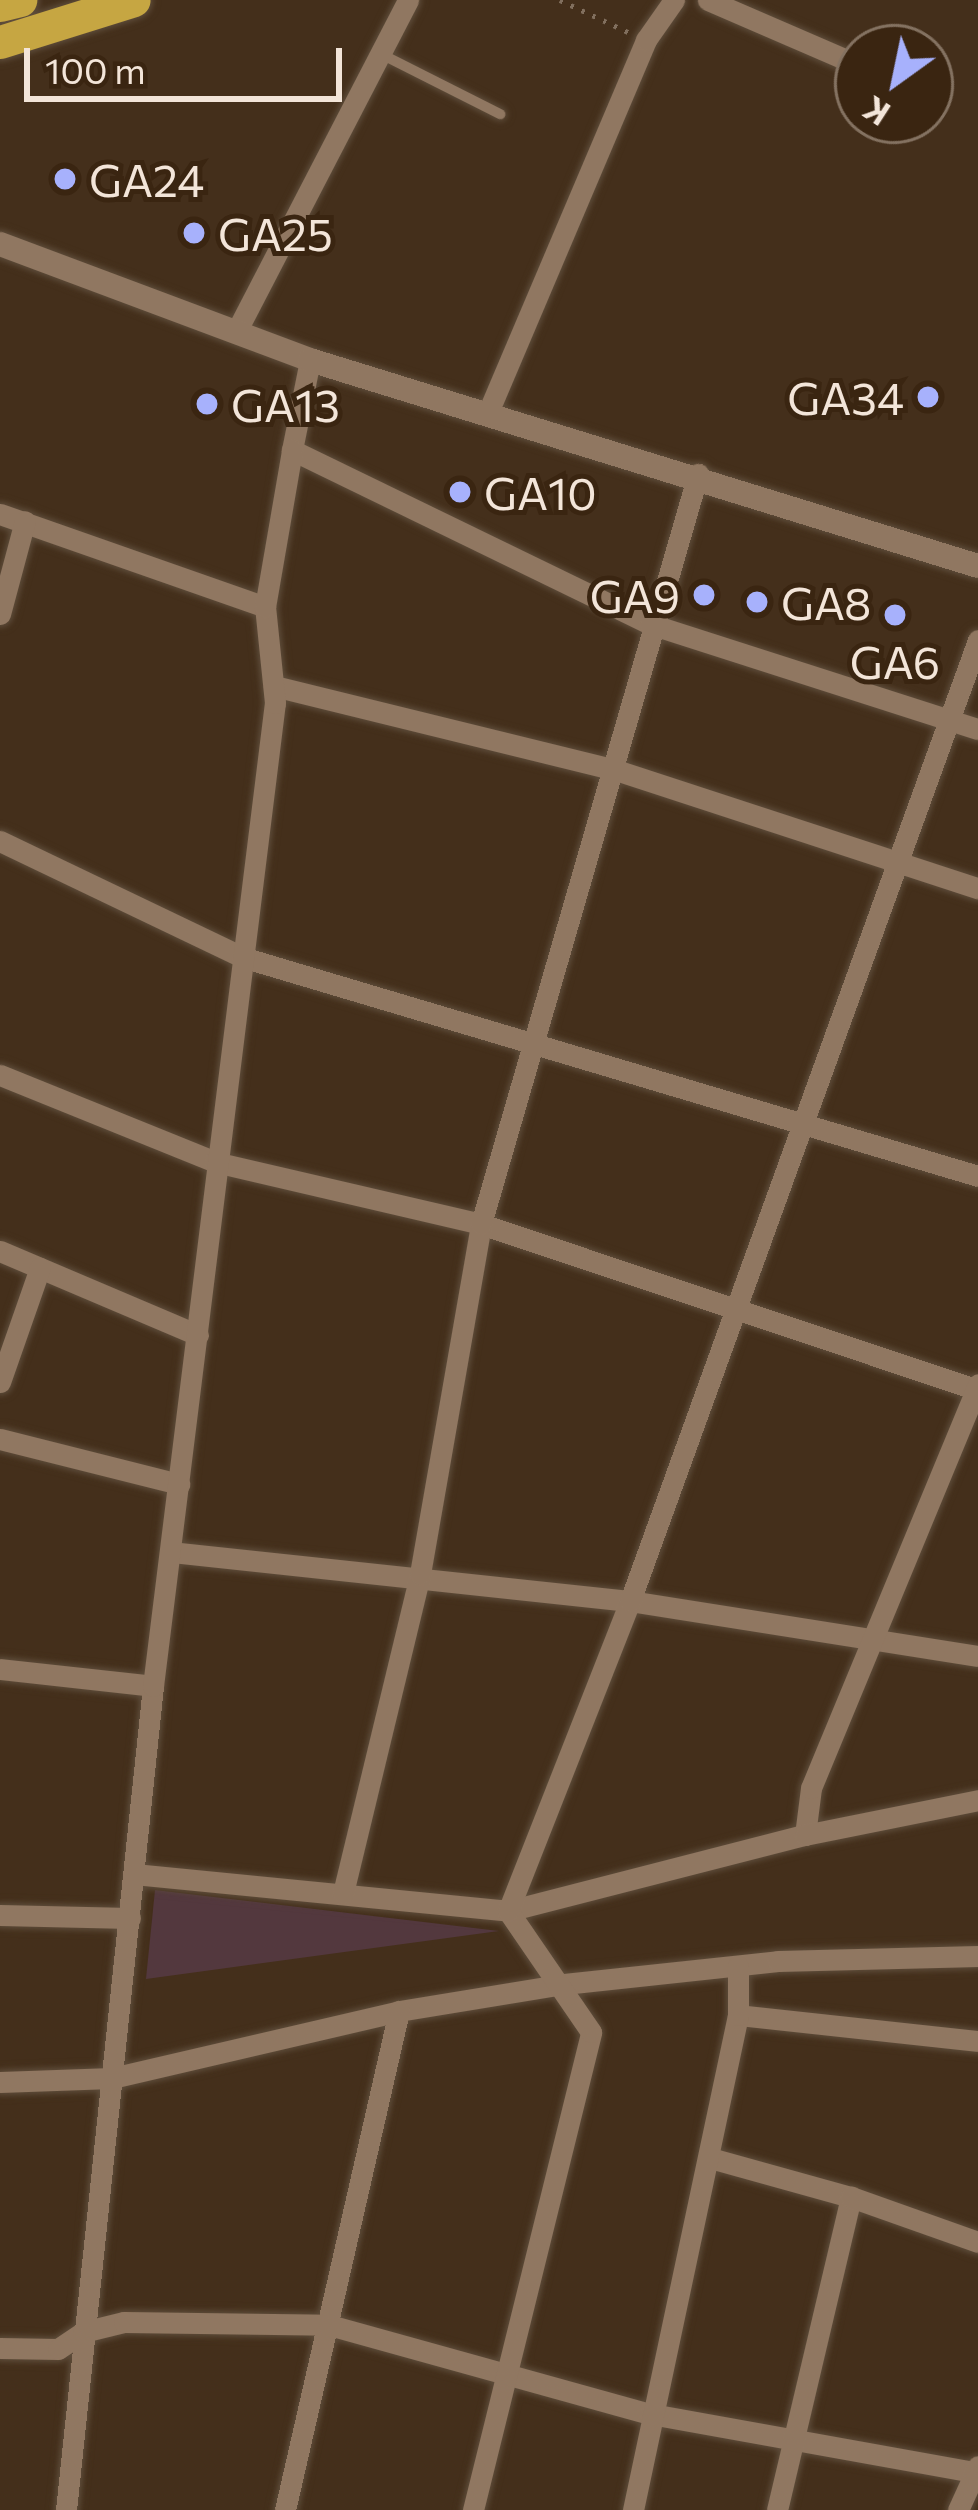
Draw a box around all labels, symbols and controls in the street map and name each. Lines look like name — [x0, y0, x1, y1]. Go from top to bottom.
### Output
scale bar — [30, 24, 348, 98]
north arrow — [834, 24, 954, 144]
text: 100 m — [45, 47, 146, 91]
text: K — [855, 89, 897, 136]
place label: GA24 — [89, 152, 204, 206]
marker: GA24 — [52, 166, 78, 192]
place label: GA25 — [218, 206, 333, 260]
marker: GA25 — [181, 220, 207, 246]
place label: GA34 — [787, 370, 904, 424]
place label: GA13 — [231, 377, 340, 431]
marker: GA34 — [915, 384, 941, 410]
marker: GA13 — [194, 391, 220, 417]
place label: GA10 — [484, 465, 597, 519]
marker: GA10 — [447, 479, 473, 505]
place label: GA9 — [590, 568, 680, 622]
place label: GA8 — [781, 575, 871, 629]
marker: GA9 — [691, 582, 717, 608]
marker: GA8 — [744, 589, 770, 615]
marker: GA6 — [882, 602, 908, 628]
place label: GA6 — [850, 634, 940, 688]

